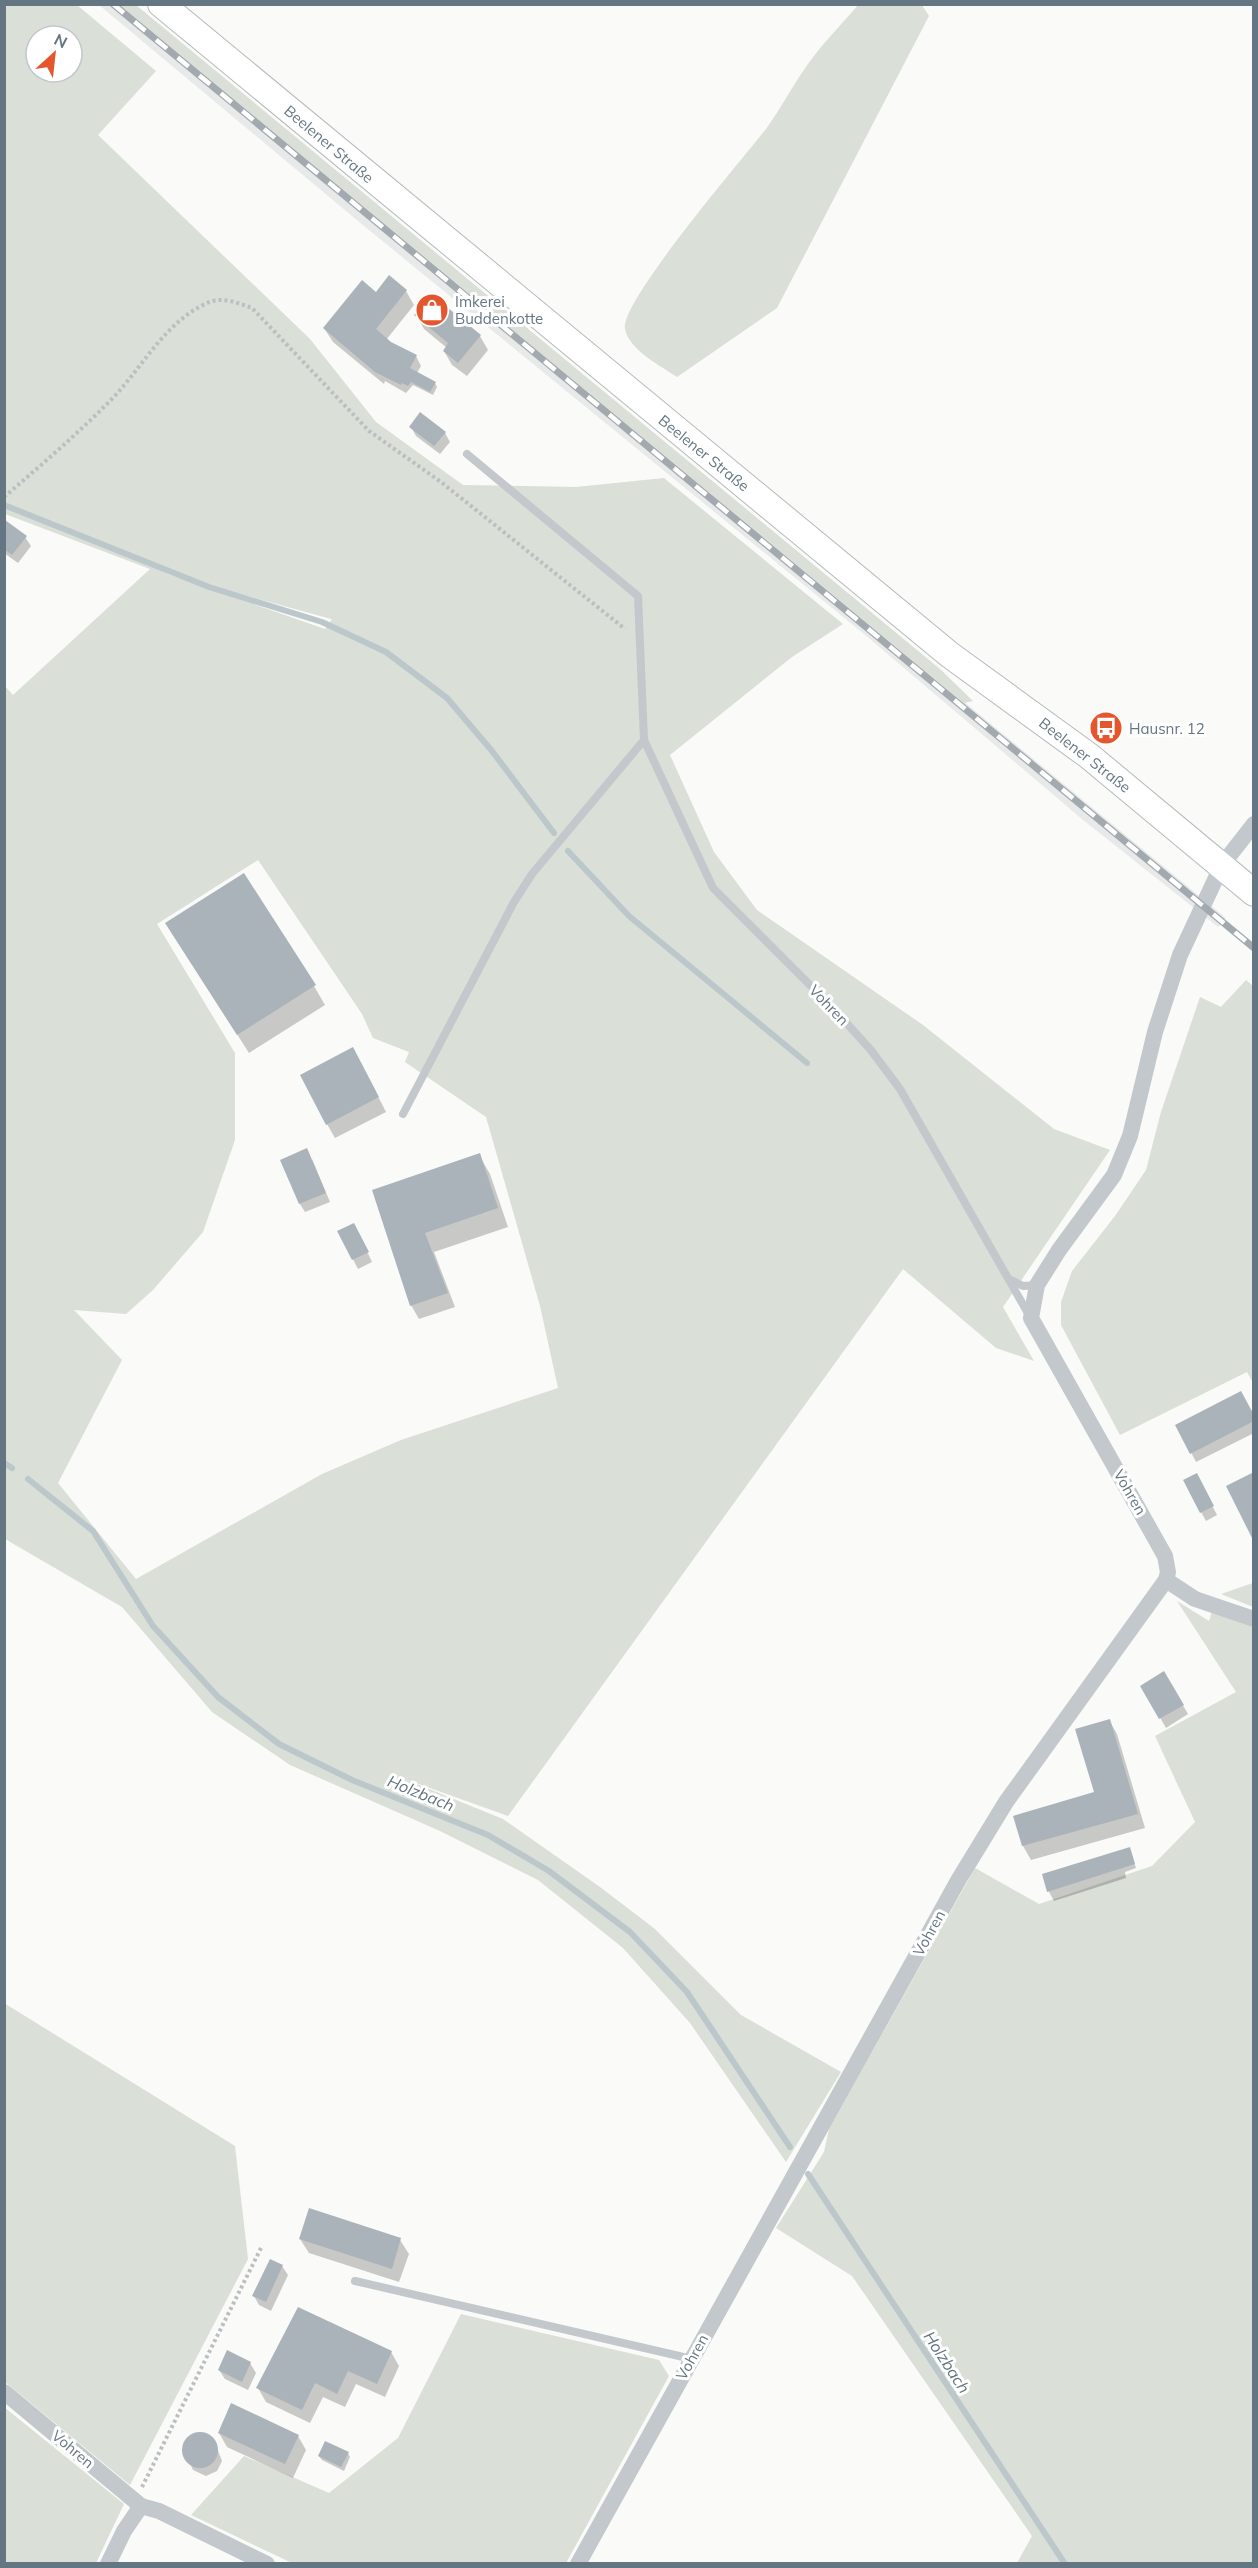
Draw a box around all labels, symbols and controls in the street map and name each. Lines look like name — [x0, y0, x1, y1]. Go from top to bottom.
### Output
north arrow — [24, 24, 84, 84]
text: N — [51, 29, 71, 52]
street label: Beelener Straße — [280, 101, 378, 187]
shop icon: Imkerei Buddenkotte — [414, 292, 450, 328]
place label: Imkerei Buddenkotte — [455, 292, 543, 328]
street label: Beelener Straße — [655, 411, 753, 495]
bus stop icon: Hausnr. 12 — [1088, 710, 1124, 746]
street label: Beelener Straße — [1035, 713, 1135, 797]
place label: Hausnr. 12 — [1129, 719, 1205, 738]
street label: Vohren — [805, 981, 853, 1029]
street label: Vohren — [1109, 1466, 1151, 1518]
water label: Holzbach — [385, 1771, 457, 1815]
street label: Vohren — [909, 1907, 949, 1959]
water label: Holzbach — [920, 2327, 974, 2397]
street label: Vohren — [672, 2331, 712, 2383]
street label: Vohren — [48, 2426, 98, 2472]

